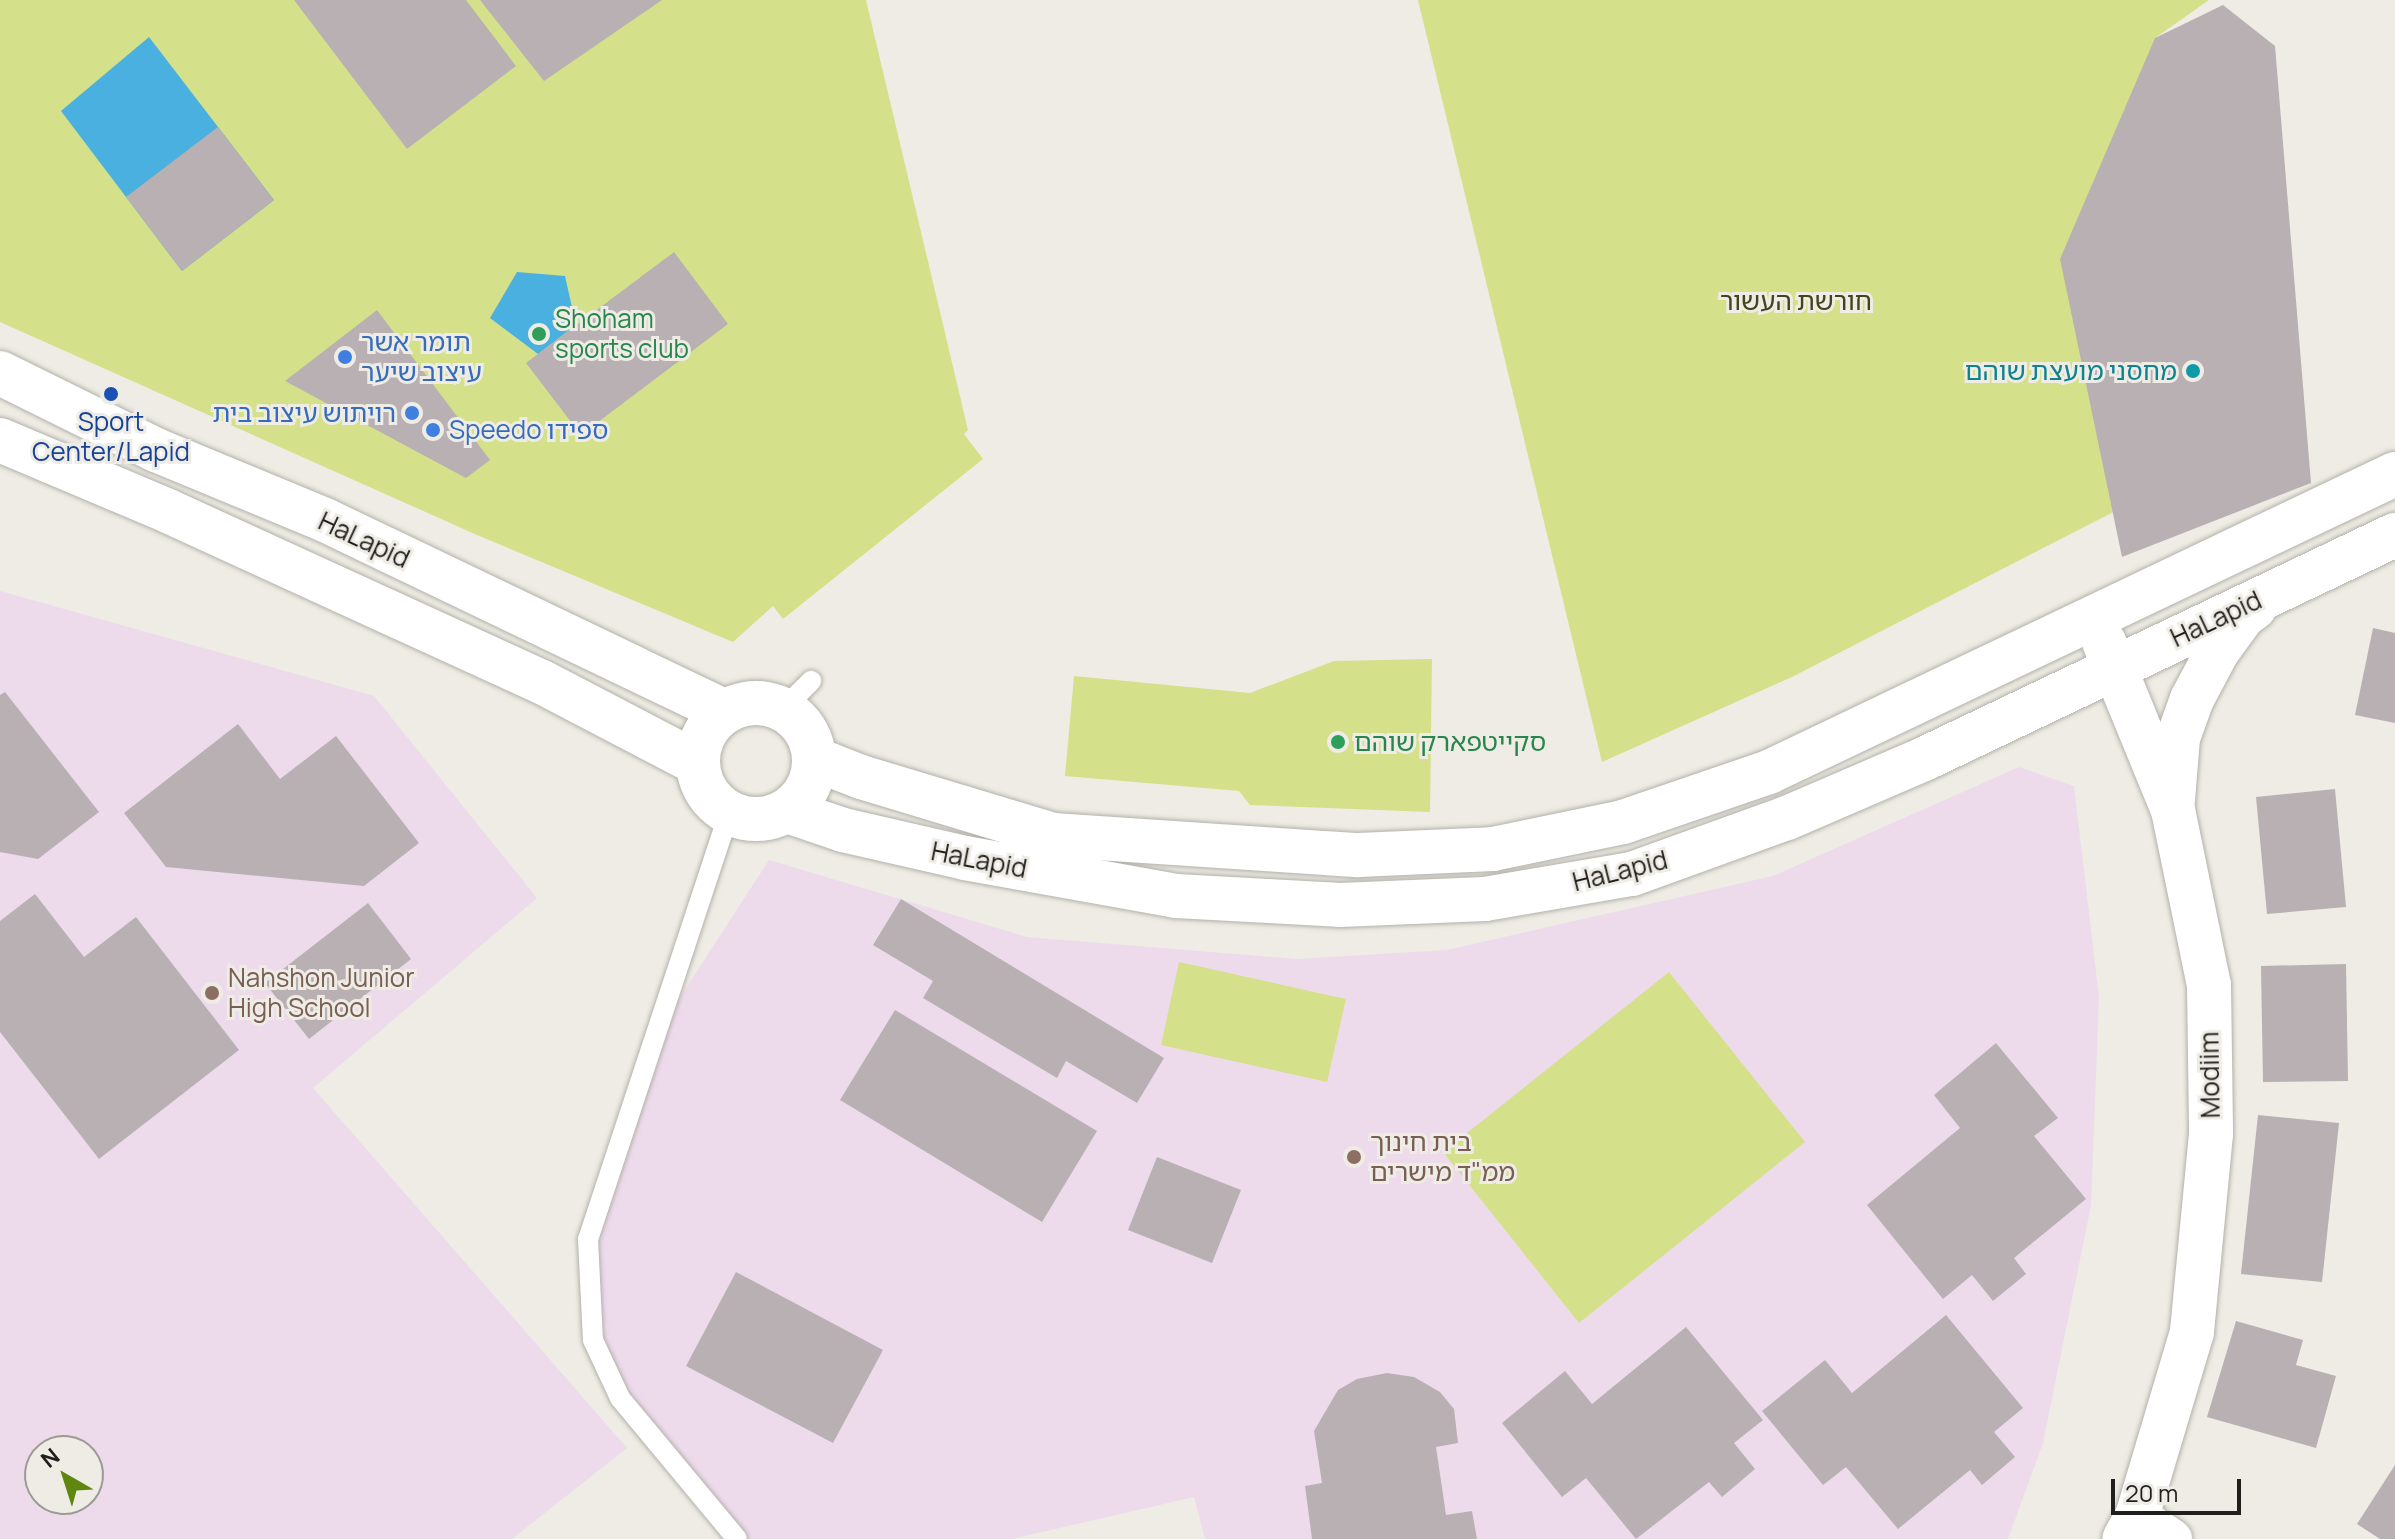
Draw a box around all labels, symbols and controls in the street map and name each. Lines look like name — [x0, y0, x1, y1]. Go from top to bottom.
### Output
park label: חורשת העשור — [1720, 285, 1872, 317]
place label: Shoham sports club — [555, 303, 689, 364]
marker: Shoham sports club — [530, 325, 548, 343]
place label: תומר אשר עיצוב שיער — [361, 326, 482, 388]
marker: תומר אשר עיצוב שיער — [336, 348, 354, 366]
place label: מחסני מועצת שוהם — [1965, 355, 2177, 387]
marker: מחסני מועצת שוהם — [2184, 362, 2202, 380]
marker: Sport Center/Lapid — [102, 385, 120, 403]
place label: רויתוש עיצוב בית — [212, 397, 396, 429]
marker: רויתוש עיצוב בית — [403, 404, 421, 422]
place label: Sport Center/Lapid — [32, 406, 190, 468]
place label: Speedo ספידו — [449, 414, 608, 446]
marker: Speedo ספידו — [424, 421, 442, 439]
street label: HaLapid — [314, 505, 414, 575]
street label: HaLapid — [2166, 584, 2266, 654]
place label: סקייטפארק שוהם — [1354, 726, 1546, 758]
marker: סקייטפארק שוהם — [1329, 733, 1347, 751]
street label: HaLapid — [929, 835, 1029, 885]
street label: HaLapid — [1569, 844, 1671, 898]
place label: Nahshon Junior High School — [228, 962, 415, 1024]
marker: Nahshon Junior High School — [203, 984, 221, 1002]
street label: Modiim — [2194, 1031, 2226, 1119]
place label: בית חינוך ממ"ד מישרים — [1370, 1126, 1515, 1188]
marker: בית חינוך ממ"ד מישרים — [1345, 1148, 1363, 1166]
north arrow — [24, 1435, 104, 1515]
text: N — [35, 1441, 66, 1475]
scale bar — [2115, 1463, 2245, 1513]
text: 20 m — [2125, 1476, 2178, 1509]

